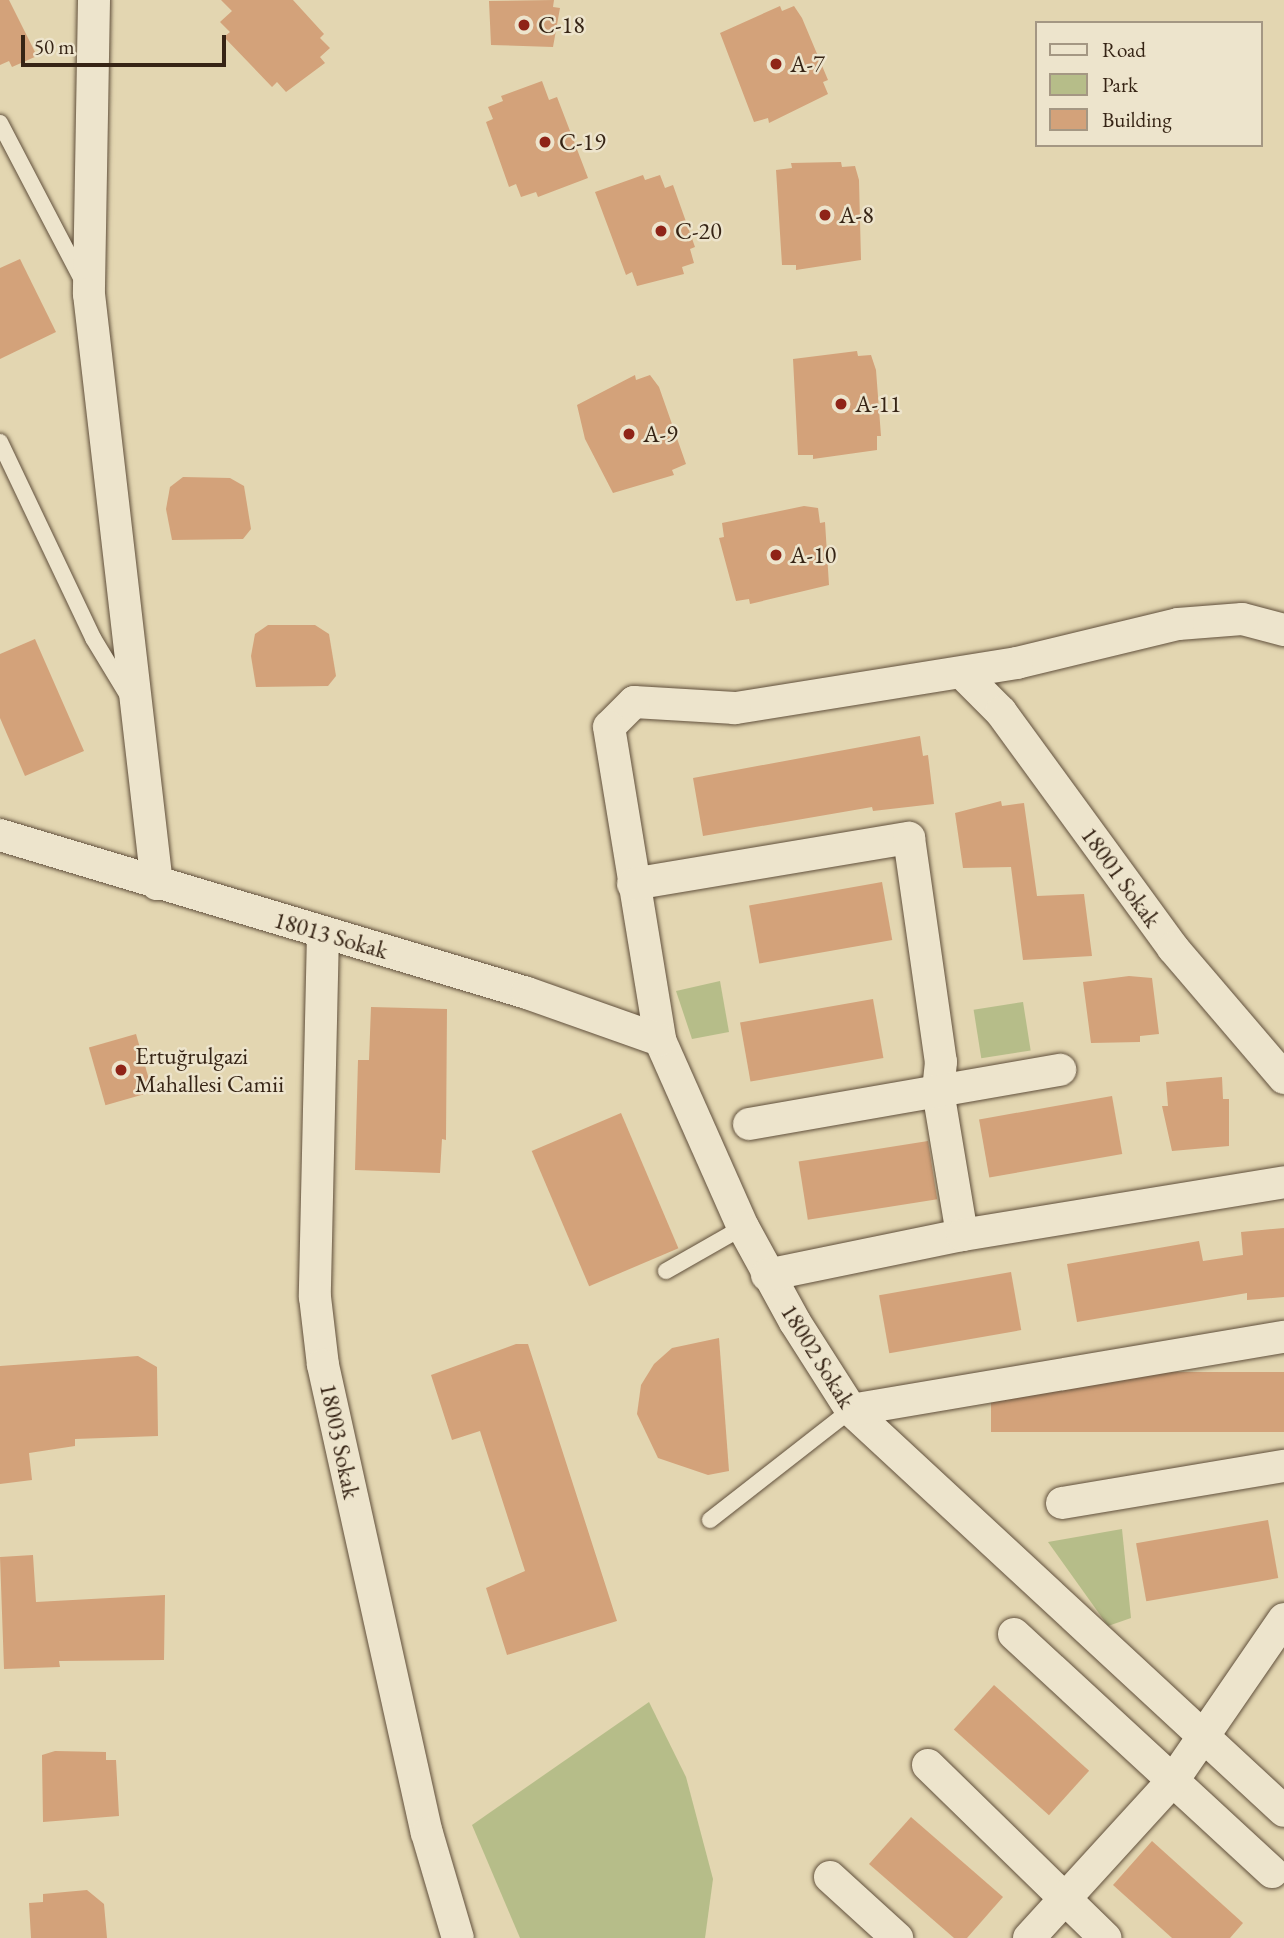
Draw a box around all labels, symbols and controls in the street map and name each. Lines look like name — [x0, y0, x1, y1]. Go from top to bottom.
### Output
place label: C-18 — [538, 11, 585, 39]
marker: C-18 — [516, 17, 532, 33]
scale bar — [24, 21, 229, 65]
legend — [1036, 21, 1263, 147]
text: 50 m — [34, 33, 75, 60]
text: Road — [1102, 36, 1146, 63]
place label: A-7 — [790, 50, 825, 78]
marker: A-7 — [768, 56, 784, 72]
text: Park — [1102, 71, 1138, 98]
text: Building — [1102, 106, 1172, 133]
place label: C-19 — [559, 128, 606, 156]
marker: C-19 — [537, 134, 553, 150]
place label: A-8 — [839, 201, 874, 229]
marker: A-8 — [817, 207, 833, 223]
place label: C-20 — [675, 217, 722, 245]
marker: C-20 — [653, 223, 669, 239]
place label: A-11 — [855, 390, 901, 418]
marker: A-11 — [833, 396, 849, 412]
place label: A-9 — [643, 420, 678, 448]
marker: A-9 — [621, 426, 637, 442]
place label: A-10 — [790, 541, 836, 569]
marker: A-10 — [768, 547, 784, 563]
street label: 18001 Sokak — [1075, 821, 1167, 933]
street label: 18013 Sokak — [271, 905, 391, 965]
place label: Ertuğrulgazi Mahallesi Camii — [135, 1042, 284, 1098]
marker: Ertuğrulgazi Mahallesi Camii — [113, 1062, 129, 1078]
street label: 18002 Sokak — [775, 1299, 861, 1413]
street label: 18003 Sokak — [314, 1381, 366, 1501]

